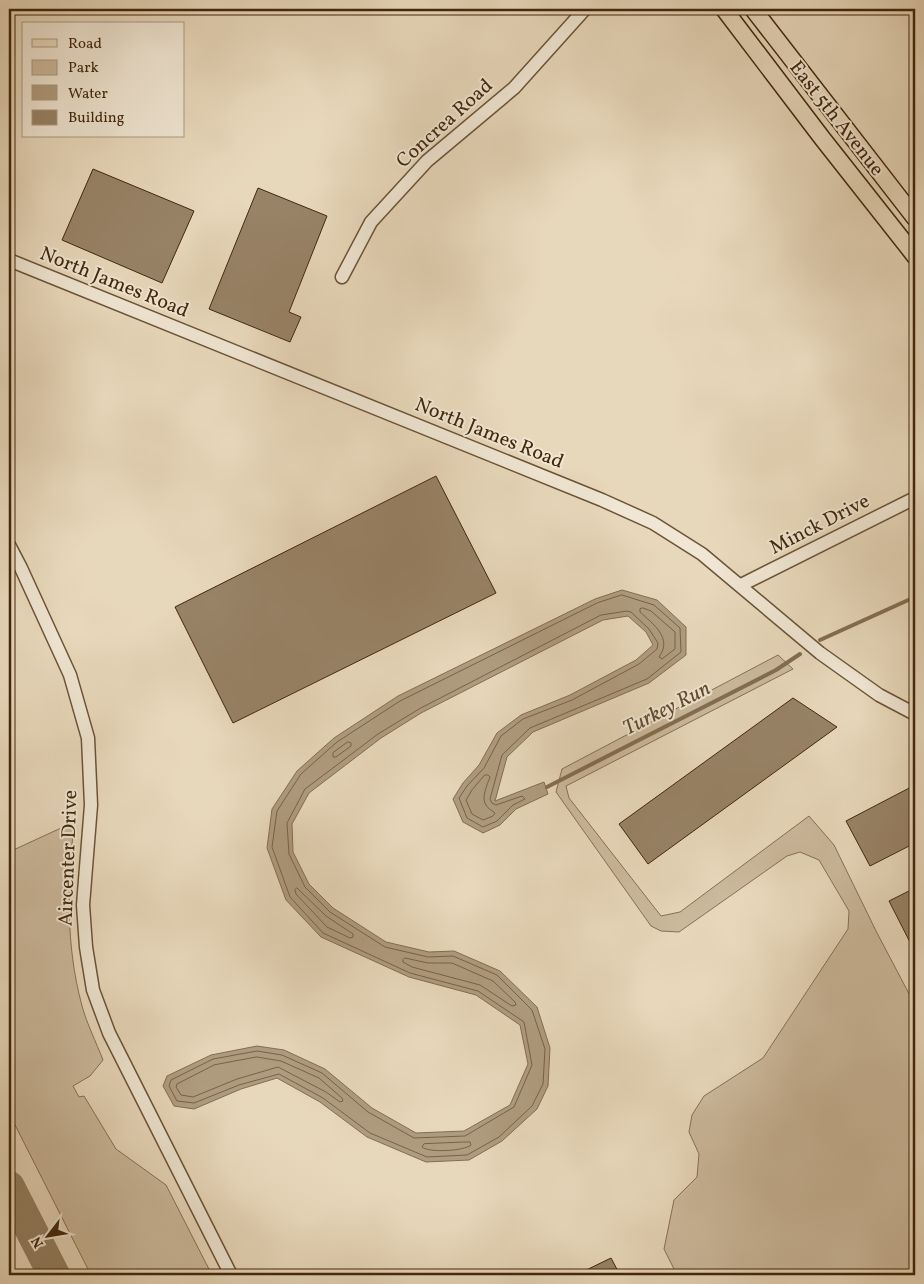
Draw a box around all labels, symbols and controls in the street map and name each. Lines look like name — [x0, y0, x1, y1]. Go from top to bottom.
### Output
legend — [22, 22, 185, 138]
text: Road — [68, 34, 102, 55]
street label: East 5th Avenue — [782, 55, 890, 183]
text: Park — [68, 58, 99, 79]
street label: Concrea Road — [390, 73, 500, 175]
text: Water — [68, 84, 108, 105]
text: Building — [68, 108, 125, 129]
street label: North James Road — [35, 240, 193, 326]
street label: North James Road — [410, 391, 568, 477]
street label: Minck Drive — [765, 488, 875, 562]
water label: Turkey Run — [618, 675, 716, 743]
street label: Aircenter Drive — [53, 789, 85, 927]
north arrow — [22, 1212, 72, 1262]
text: N — [27, 1233, 49, 1251]

